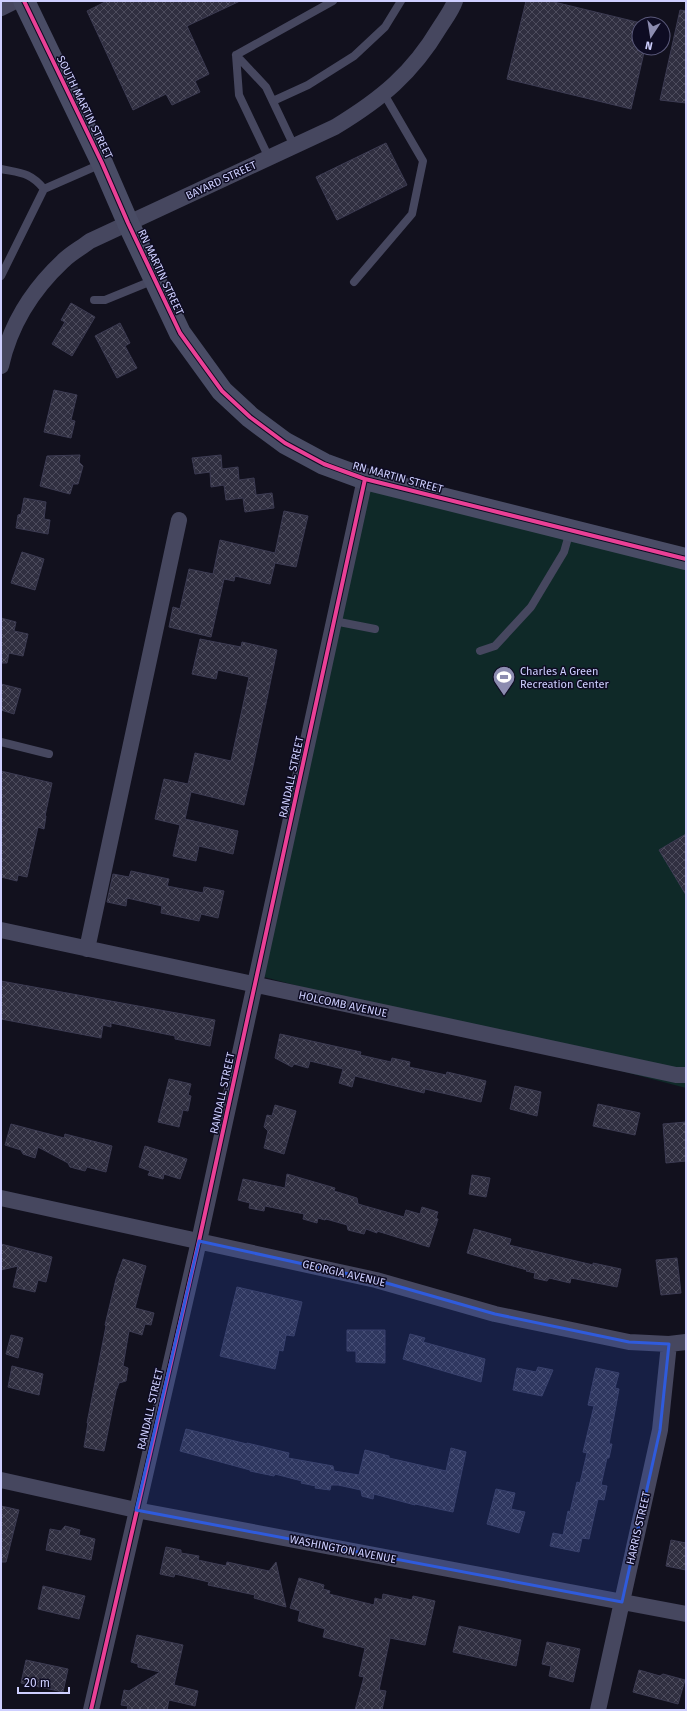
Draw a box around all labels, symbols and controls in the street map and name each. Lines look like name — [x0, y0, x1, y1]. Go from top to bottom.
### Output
north arrow — [631, 16, 671, 56]
text: N — [644, 38, 654, 52]
street label: SOUTH MARTIN STREET — [54, 54, 115, 161]
street label: BAYARD STREET — [184, 158, 259, 202]
street label: RN MARTIN STREET — [135, 227, 186, 318]
street label: RN MARTIN STREET — [351, 459, 445, 496]
sports icon: Charles A Green Recreation Center — [491, 664, 517, 697]
place label: Charles A Green Recreation Center — [520, 665, 610, 691]
street label: RANDALL STREET — [276, 735, 307, 819]
street label: HOLCOMB AVENUE — [297, 989, 389, 1020]
street label: RANDALL STREET — [207, 1051, 238, 1135]
street label: GEORGIA AVENUE — [301, 1258, 387, 1289]
street label: RANDALL STREET — [135, 1367, 166, 1451]
street label: HARRIS STREET — [624, 1490, 653, 1566]
street label: WASHINGTON AVENUE — [288, 1533, 398, 1566]
scale bar — [18, 1669, 69, 1695]
text: 20 m — [24, 1676, 50, 1690]

